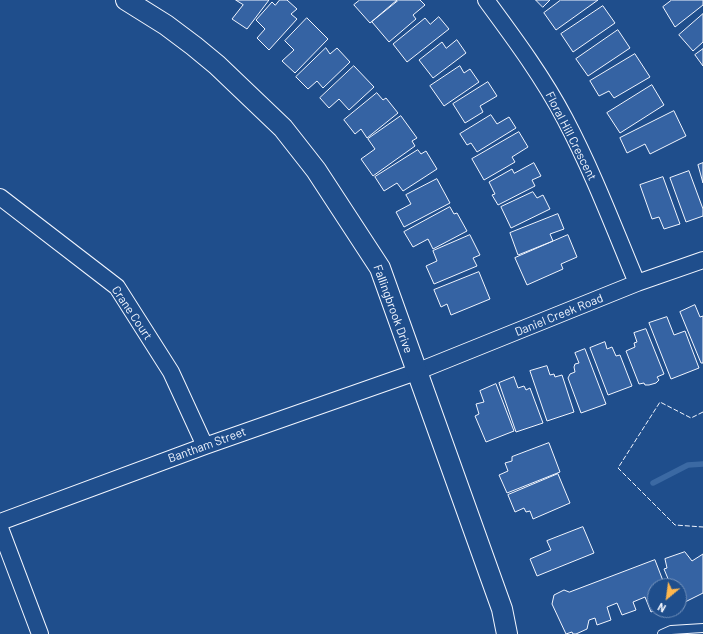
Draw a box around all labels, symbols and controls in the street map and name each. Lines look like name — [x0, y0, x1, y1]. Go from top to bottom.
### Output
street label: Floral Hill Crescent — [542, 89, 600, 183]
street label: Fallingbrook Drive — [370, 263, 416, 355]
street label: Crane Court — [109, 283, 155, 343]
street label: Daniel Creek Road — [513, 291, 605, 339]
street label: Bantham Street — [166, 424, 248, 466]
north arrow — [647, 578, 687, 618]
text: N — [655, 601, 668, 616]

